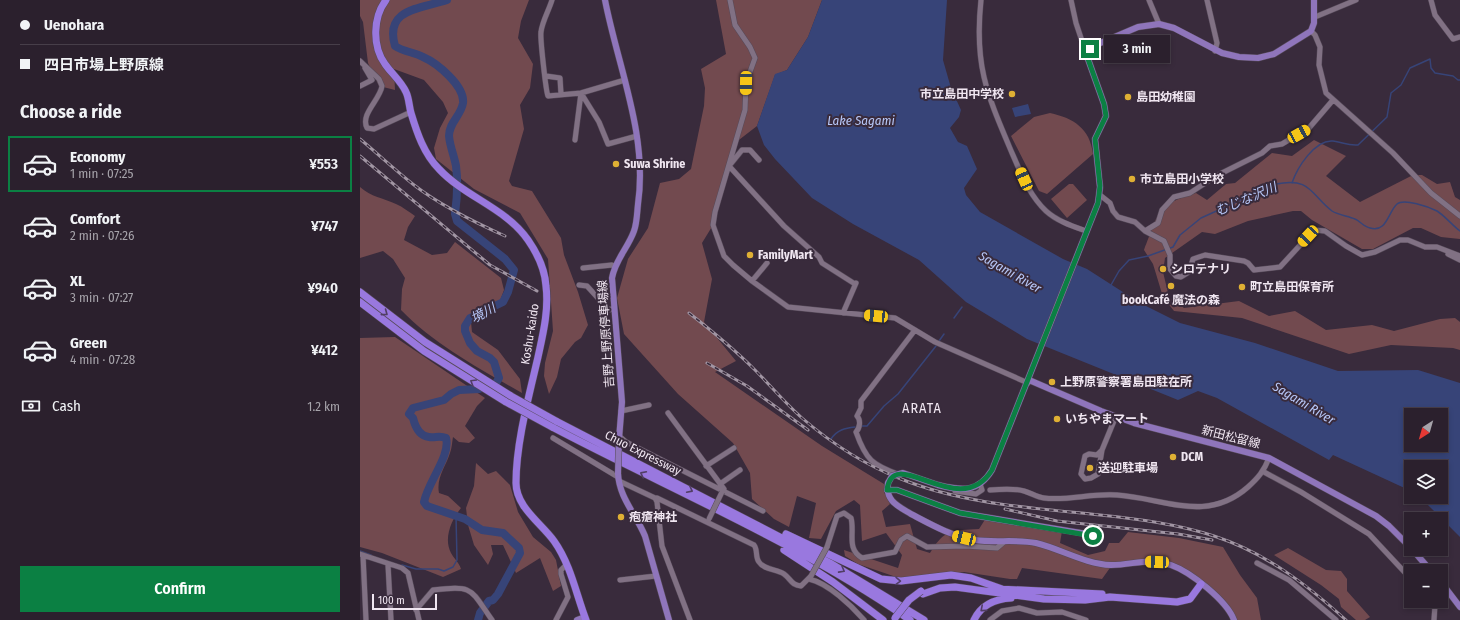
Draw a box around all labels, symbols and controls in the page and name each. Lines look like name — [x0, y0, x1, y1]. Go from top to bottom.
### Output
text: Uenohara — [44, 16, 104, 34]
callout: 3 min — [1104, 35, 1170, 63]
route end — [1081, 40, 1099, 58]
text: 3 min — [1123, 41, 1152, 56]
text: 四日市場上野原線 — [44, 56, 164, 74]
car — [740, 71, 752, 95]
place label: 市立島田中学校 — [920, 87, 1004, 101]
marker: 市立島田中学校 — [1007, 89, 1017, 99]
place label: 島田幼稚園 — [1136, 90, 1196, 104]
marker: 島田幼稚園 — [1123, 92, 1133, 102]
text: Choose a ride — [20, 101, 122, 123]
water label: Lake Sagami — [827, 113, 896, 128]
car — [1286, 123, 1312, 145]
icon: car — [22, 146, 58, 182]
text: Economy — [70, 148, 125, 166]
text: ¥553 — [309, 155, 338, 173]
place label: Suwa Shrine — [624, 157, 685, 171]
marker: Suwa Shrine — [611, 159, 621, 169]
text: 1 min · 07:25 — [70, 166, 133, 181]
car — [1014, 166, 1034, 192]
place label: 市立島田小学校 — [1140, 172, 1224, 186]
marker: 市立島田小学校 — [1127, 174, 1137, 184]
water label: むじな沢川 — [1213, 179, 1281, 219]
icon: car — [22, 208, 58, 244]
text: Comfort — [70, 210, 121, 228]
text: ¥747 — [311, 217, 338, 235]
car — [1295, 223, 1321, 249]
text: 2 min · 07:26 — [70, 228, 135, 243]
place label: FamilyMart — [758, 248, 814, 262]
water label: Sagami River — [975, 248, 1044, 296]
marker: FamilyMart — [745, 250, 755, 260]
place label: シロテナリ — [1171, 262, 1231, 276]
marker: シロテナリ — [1158, 264, 1168, 274]
icon: car — [22, 270, 58, 306]
text: XL — [70, 272, 85, 290]
text: ¥940 — [307, 279, 338, 297]
street label: 吉野上野原停車場線 — [595, 280, 617, 388]
place label: 町立島田保育所 — [1250, 280, 1334, 294]
marker: bookCafé 魔法の森 — [1166, 281, 1176, 291]
marker: 町立島田保育所 — [1237, 282, 1247, 292]
text: 3 min · 07:27 — [70, 290, 133, 305]
place label: bookCafé 魔法の森 — [1122, 293, 1220, 307]
water label: 境川 — [468, 299, 500, 326]
street label: Koshu-kaido — [518, 302, 542, 366]
one-way arrow — [381, 308, 388, 315]
car — [864, 309, 888, 323]
icon: car — [22, 332, 58, 368]
text: Green — [70, 334, 107, 352]
text: ¥412 — [311, 341, 338, 359]
text: 4 min · 07:28 — [70, 352, 135, 367]
place label: 上野原警察署島田駐在所 — [1060, 375, 1192, 389]
marker: 上野原警察署島田駐在所 — [1047, 377, 1057, 387]
water label: Sagami River — [1269, 378, 1338, 428]
one-way arrow — [470, 380, 477, 387]
icon: cash — [20, 395, 42, 417]
text: Cash — [52, 397, 81, 415]
text: 1.2 km — [307, 399, 340, 414]
district label: ARATA — [902, 400, 942, 417]
north arrow — [1404, 408, 1448, 452]
map controls — [1404, 408, 1448, 608]
place label: いちやまマート — [1065, 412, 1149, 426]
marker: いちやまマート — [1052, 414, 1062, 424]
street label: 新田松留線 — [1200, 423, 1262, 451]
street label: Chuo Expressway — [603, 428, 684, 478]
place label: DCM — [1181, 450, 1203, 464]
marker: DCM — [1168, 452, 1178, 462]
button: layers — [1404, 460, 1448, 504]
place label: 送迎駐車場 — [1098, 461, 1158, 475]
marker: 送迎駐車場 — [1085, 463, 1095, 473]
one-way arrow — [640, 471, 647, 479]
one-way arrow — [686, 485, 693, 493]
place label: 疱瘡神社 — [629, 510, 677, 524]
marker: 疱瘡神社 — [616, 512, 626, 522]
button: + — [1404, 512, 1448, 556]
route start — [1084, 527, 1102, 545]
car — [951, 529, 977, 547]
car — [1145, 556, 1169, 568]
button: − — [1404, 564, 1448, 608]
one-way arrow — [838, 565, 845, 572]
button: Confirm — [20, 566, 340, 612]
one-way arrow — [895, 577, 901, 585]
scale bar — [372, 592, 437, 611]
text: 100 m — [378, 594, 405, 607]
one-way arrow — [980, 604, 988, 611]

